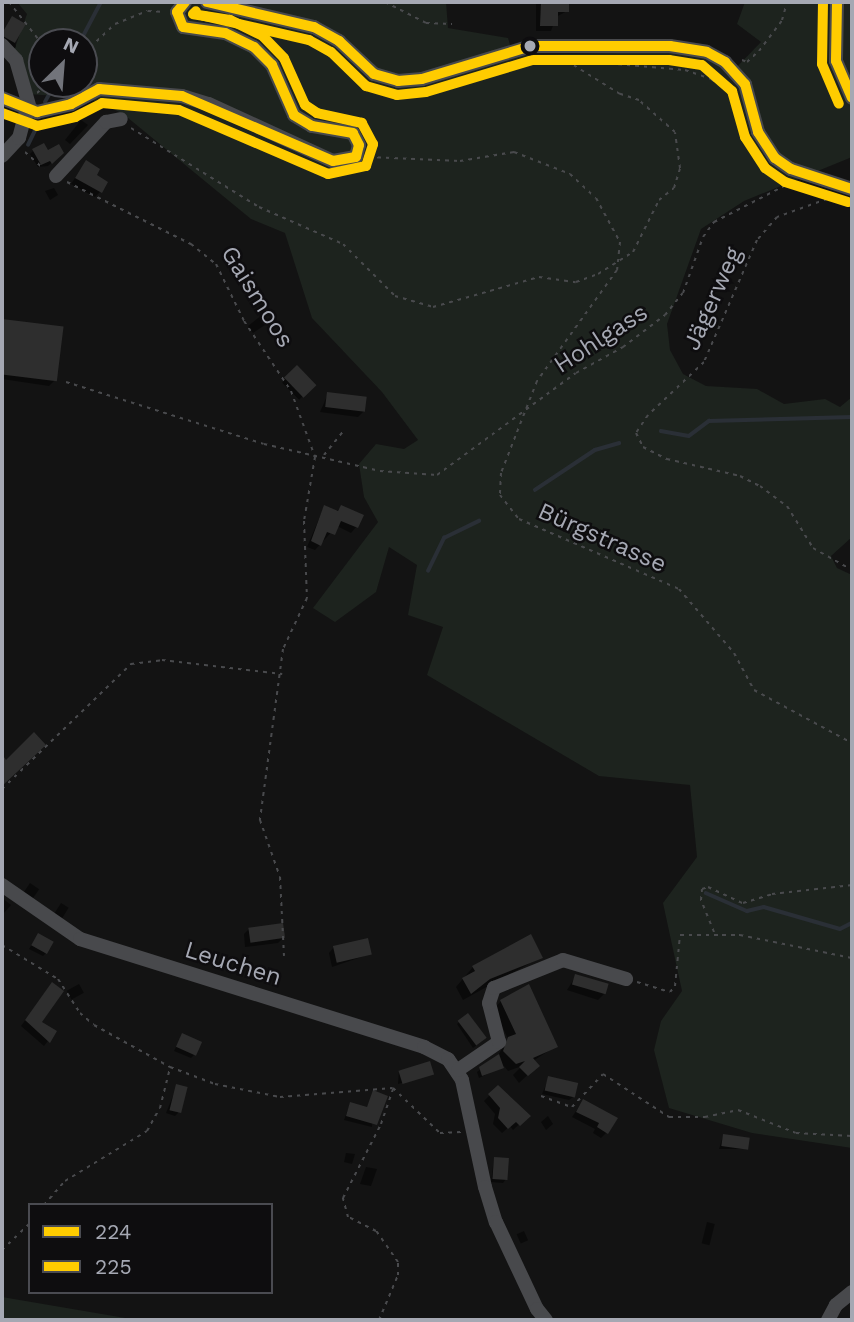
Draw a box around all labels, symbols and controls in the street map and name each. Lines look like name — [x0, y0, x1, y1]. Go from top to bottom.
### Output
north arrow — [28, 28, 98, 98]
text: N — [60, 32, 82, 59]
unlabelled marker — [523, 39, 537, 53]
street label: Gaismoos — [215, 241, 299, 353]
street label: Jägerweg — [678, 243, 748, 355]
street label: Hohlgass — [549, 298, 653, 380]
street label: Bürgstrasse — [533, 497, 671, 579]
street label: Leuchen — [181, 936, 285, 992]
legend — [28, 1203, 273, 1294]
text: 224 — [95, 1219, 132, 1244]
text: 225 — [95, 1254, 132, 1279]

